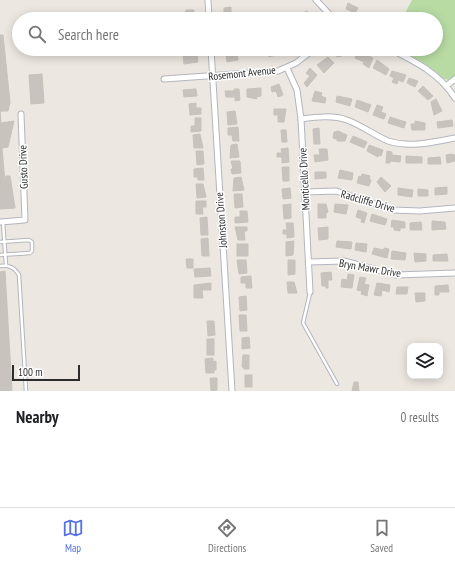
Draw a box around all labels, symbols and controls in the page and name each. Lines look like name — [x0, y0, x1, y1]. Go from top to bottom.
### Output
search box — [12, 12, 443, 56]
icon: search — [26, 23, 48, 45]
text: Search here — [58, 25, 119, 44]
street label: Rosemont Avenue — [208, 62, 277, 83]
street label: Gusto Drive — [15, 144, 31, 189]
street label: Monticello Drive — [295, 147, 313, 211]
street label: Radcliffe Drive — [339, 187, 397, 216]
street label: Johnston Drive — [212, 191, 230, 249]
street label: Bryn Mawr Drive — [338, 256, 403, 280]
map controls — [407, 343, 443, 379]
button: layers — [407, 343, 443, 379]
scale bar — [12, 363, 80, 382]
text: 100 m — [18, 365, 42, 379]
text: Nearby — [16, 406, 59, 428]
text: 0 results — [400, 409, 439, 426]
tab: Map — [62, 517, 84, 555]
tab: Directions — [208, 517, 246, 555]
tab: Saved — [370, 517, 393, 555]

